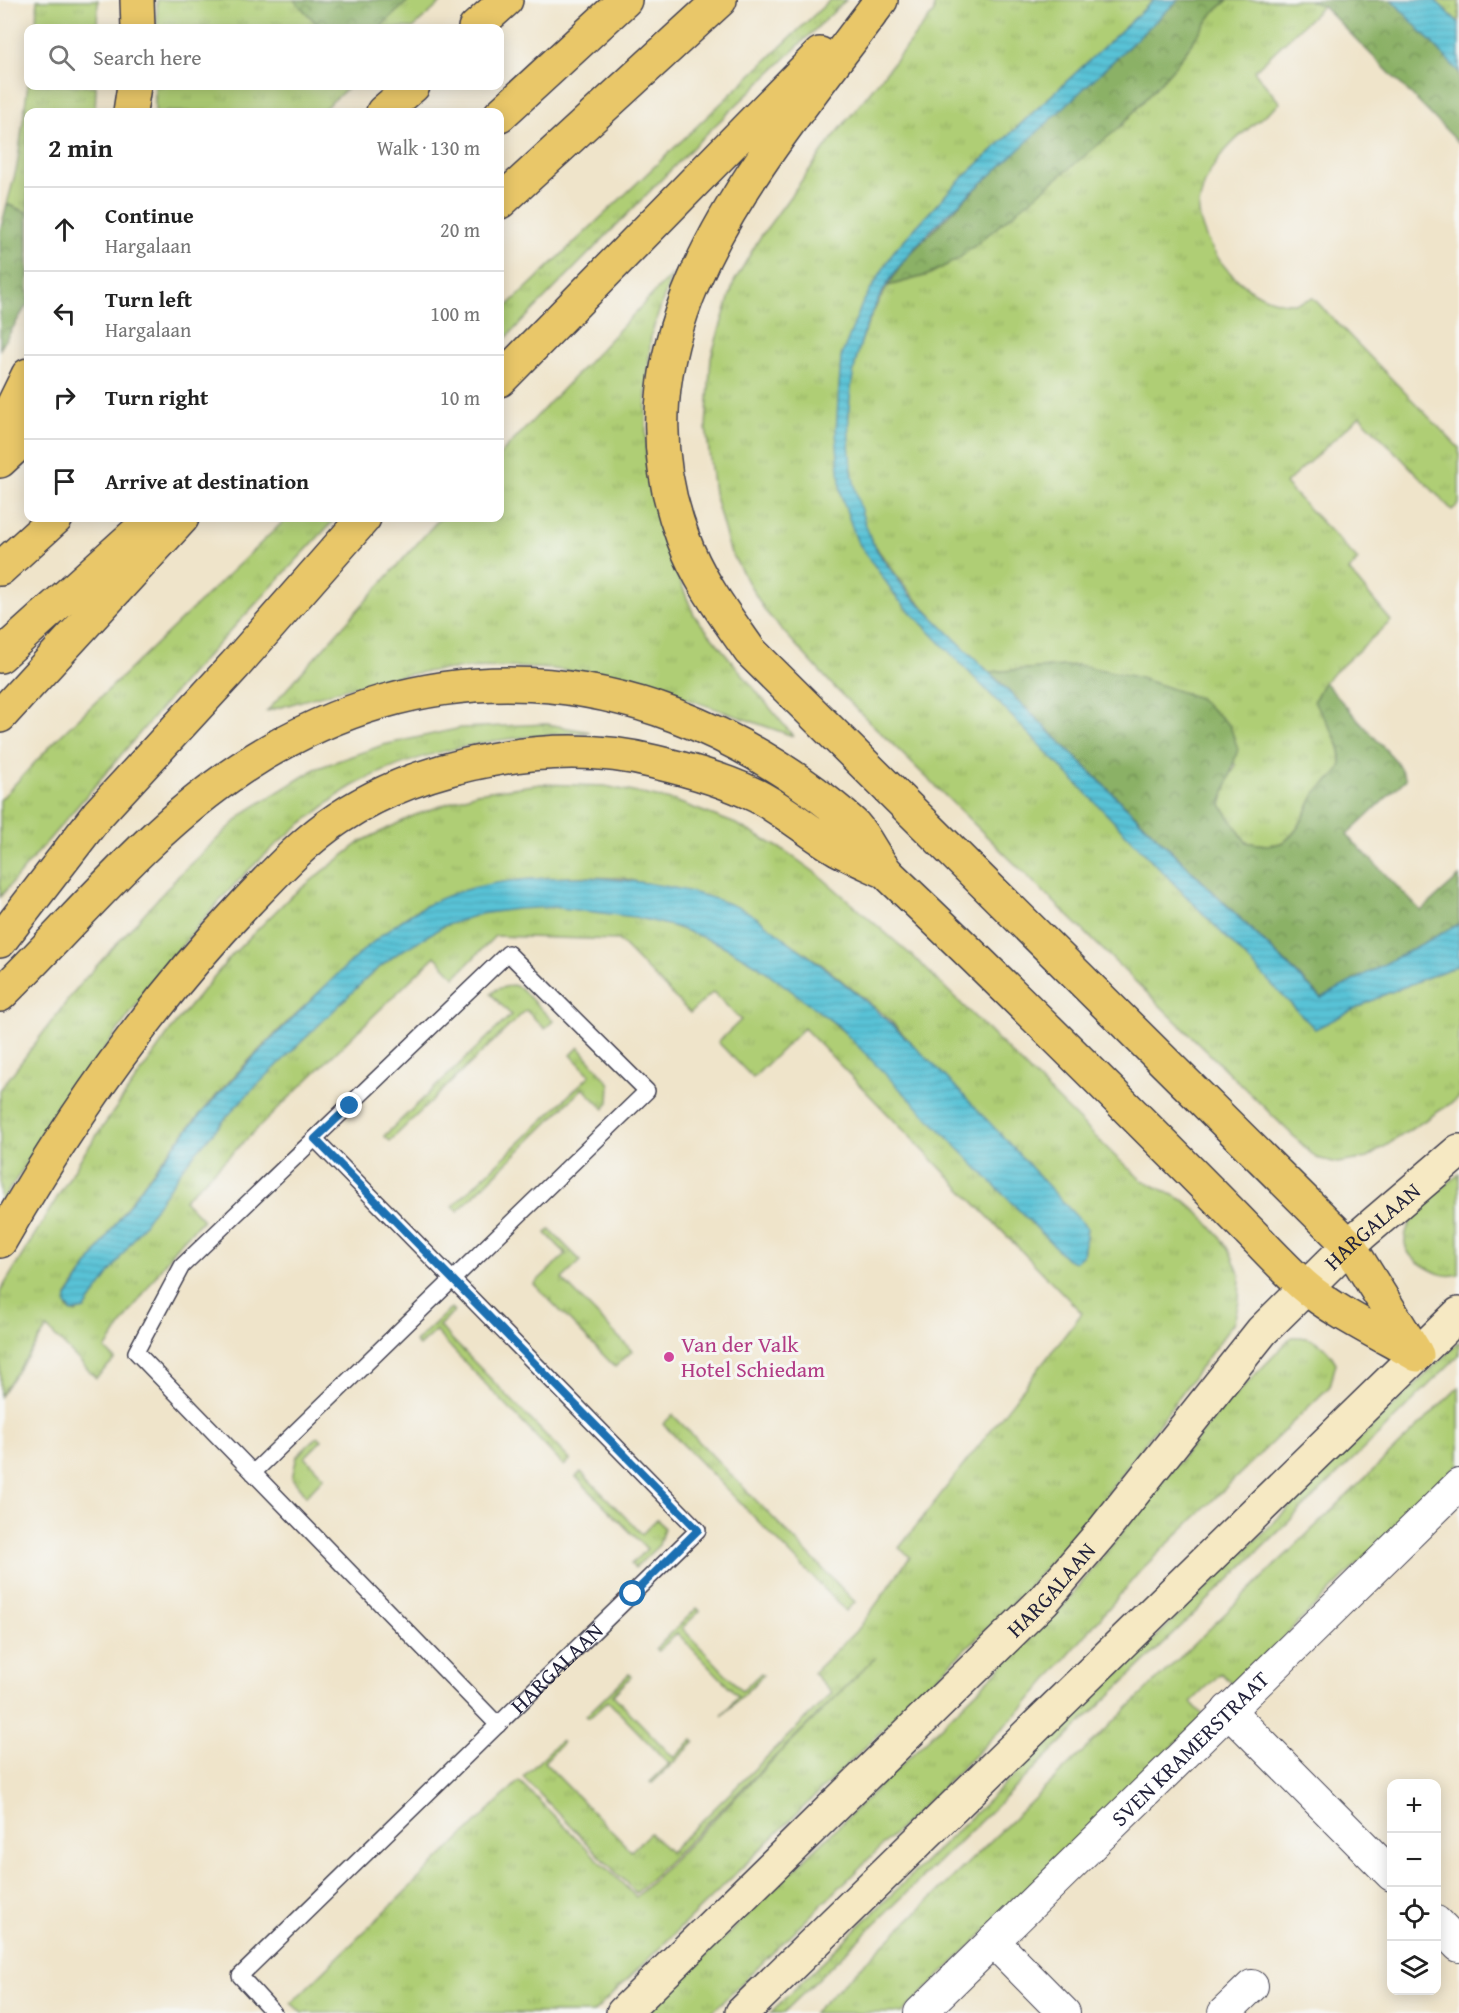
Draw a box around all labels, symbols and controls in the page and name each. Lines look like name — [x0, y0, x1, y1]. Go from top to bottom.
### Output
search box — [24, 24, 504, 90]
icon: search — [45, 41, 78, 74]
text: Search here — [93, 41, 202, 73]
text: 2 min — [48, 128, 113, 167]
text: Walk · 130 m — [377, 133, 480, 162]
text: Continue — [105, 199, 194, 231]
icon: ahead — [48, 213, 81, 246]
text: 20 m — [440, 215, 480, 244]
text: Hargalaan — [105, 231, 191, 260]
text: Turn left — [105, 283, 192, 315]
icon: left — [48, 297, 81, 330]
text: 100 m — [430, 299, 480, 328]
text: Hargalaan — [105, 315, 191, 344]
icon: right — [48, 381, 81, 414]
text: Turn right — [105, 381, 208, 413]
text: 10 m — [440, 383, 480, 412]
icon: arrive — [48, 465, 81, 498]
text: Arrive at destination — [105, 465, 309, 497]
route end — [336, 1092, 362, 1118]
street label: HARGALAAN — [1317, 1175, 1427, 1277]
place label: Van der Valk Hotel Schiedam — [681, 1328, 825, 1385]
marker: Van der Valk Hotel Schiedam — [662, 1350, 676, 1364]
street label: HARGALAAN — [999, 1535, 1103, 1644]
route start — [619, 1580, 645, 1606]
street label: HARGALAAN — [503, 1615, 610, 1721]
street label: SVEN KRAMERSTRAAT — [1104, 1664, 1276, 1833]
map controls — [1387, 1779, 1441, 1995]
button: + — [1387, 1779, 1441, 1833]
button: − — [1387, 1833, 1441, 1887]
button: locate — [1387, 1887, 1441, 1941]
button: layers — [1387, 1941, 1441, 1995]

